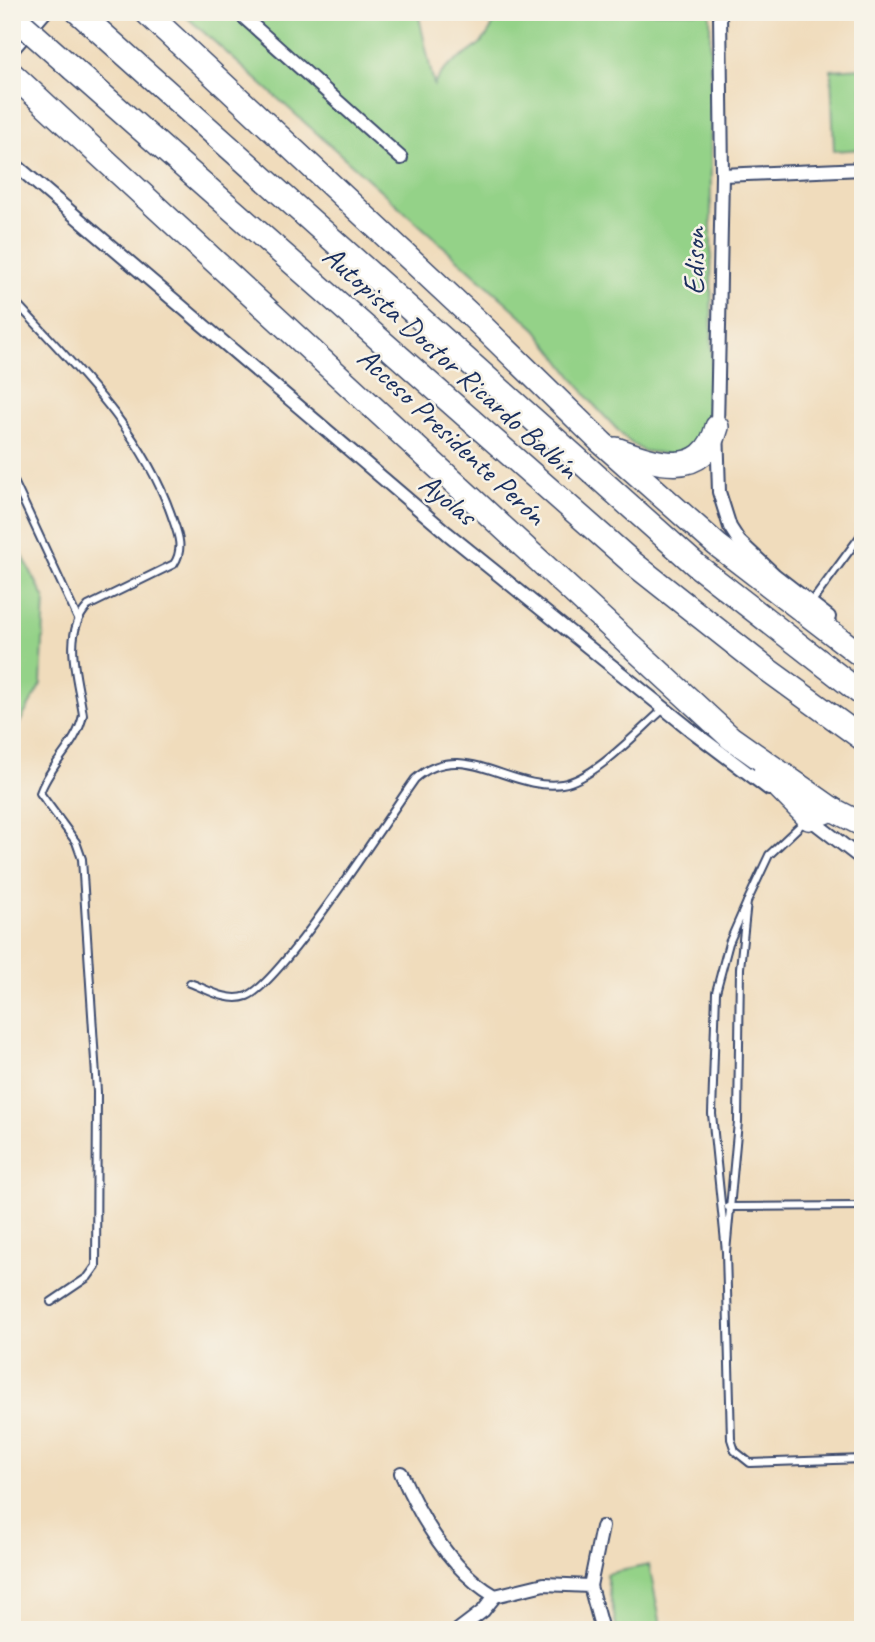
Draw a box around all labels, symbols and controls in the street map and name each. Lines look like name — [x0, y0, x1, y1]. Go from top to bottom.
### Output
street label: Edison — [674, 225, 714, 295]
street label: Autopista Doctor Ricardo Balbín — [315, 237, 588, 488]
street label: Acceso Presidente Perón — [350, 339, 555, 534]
street label: Ayolas — [412, 464, 487, 535]

